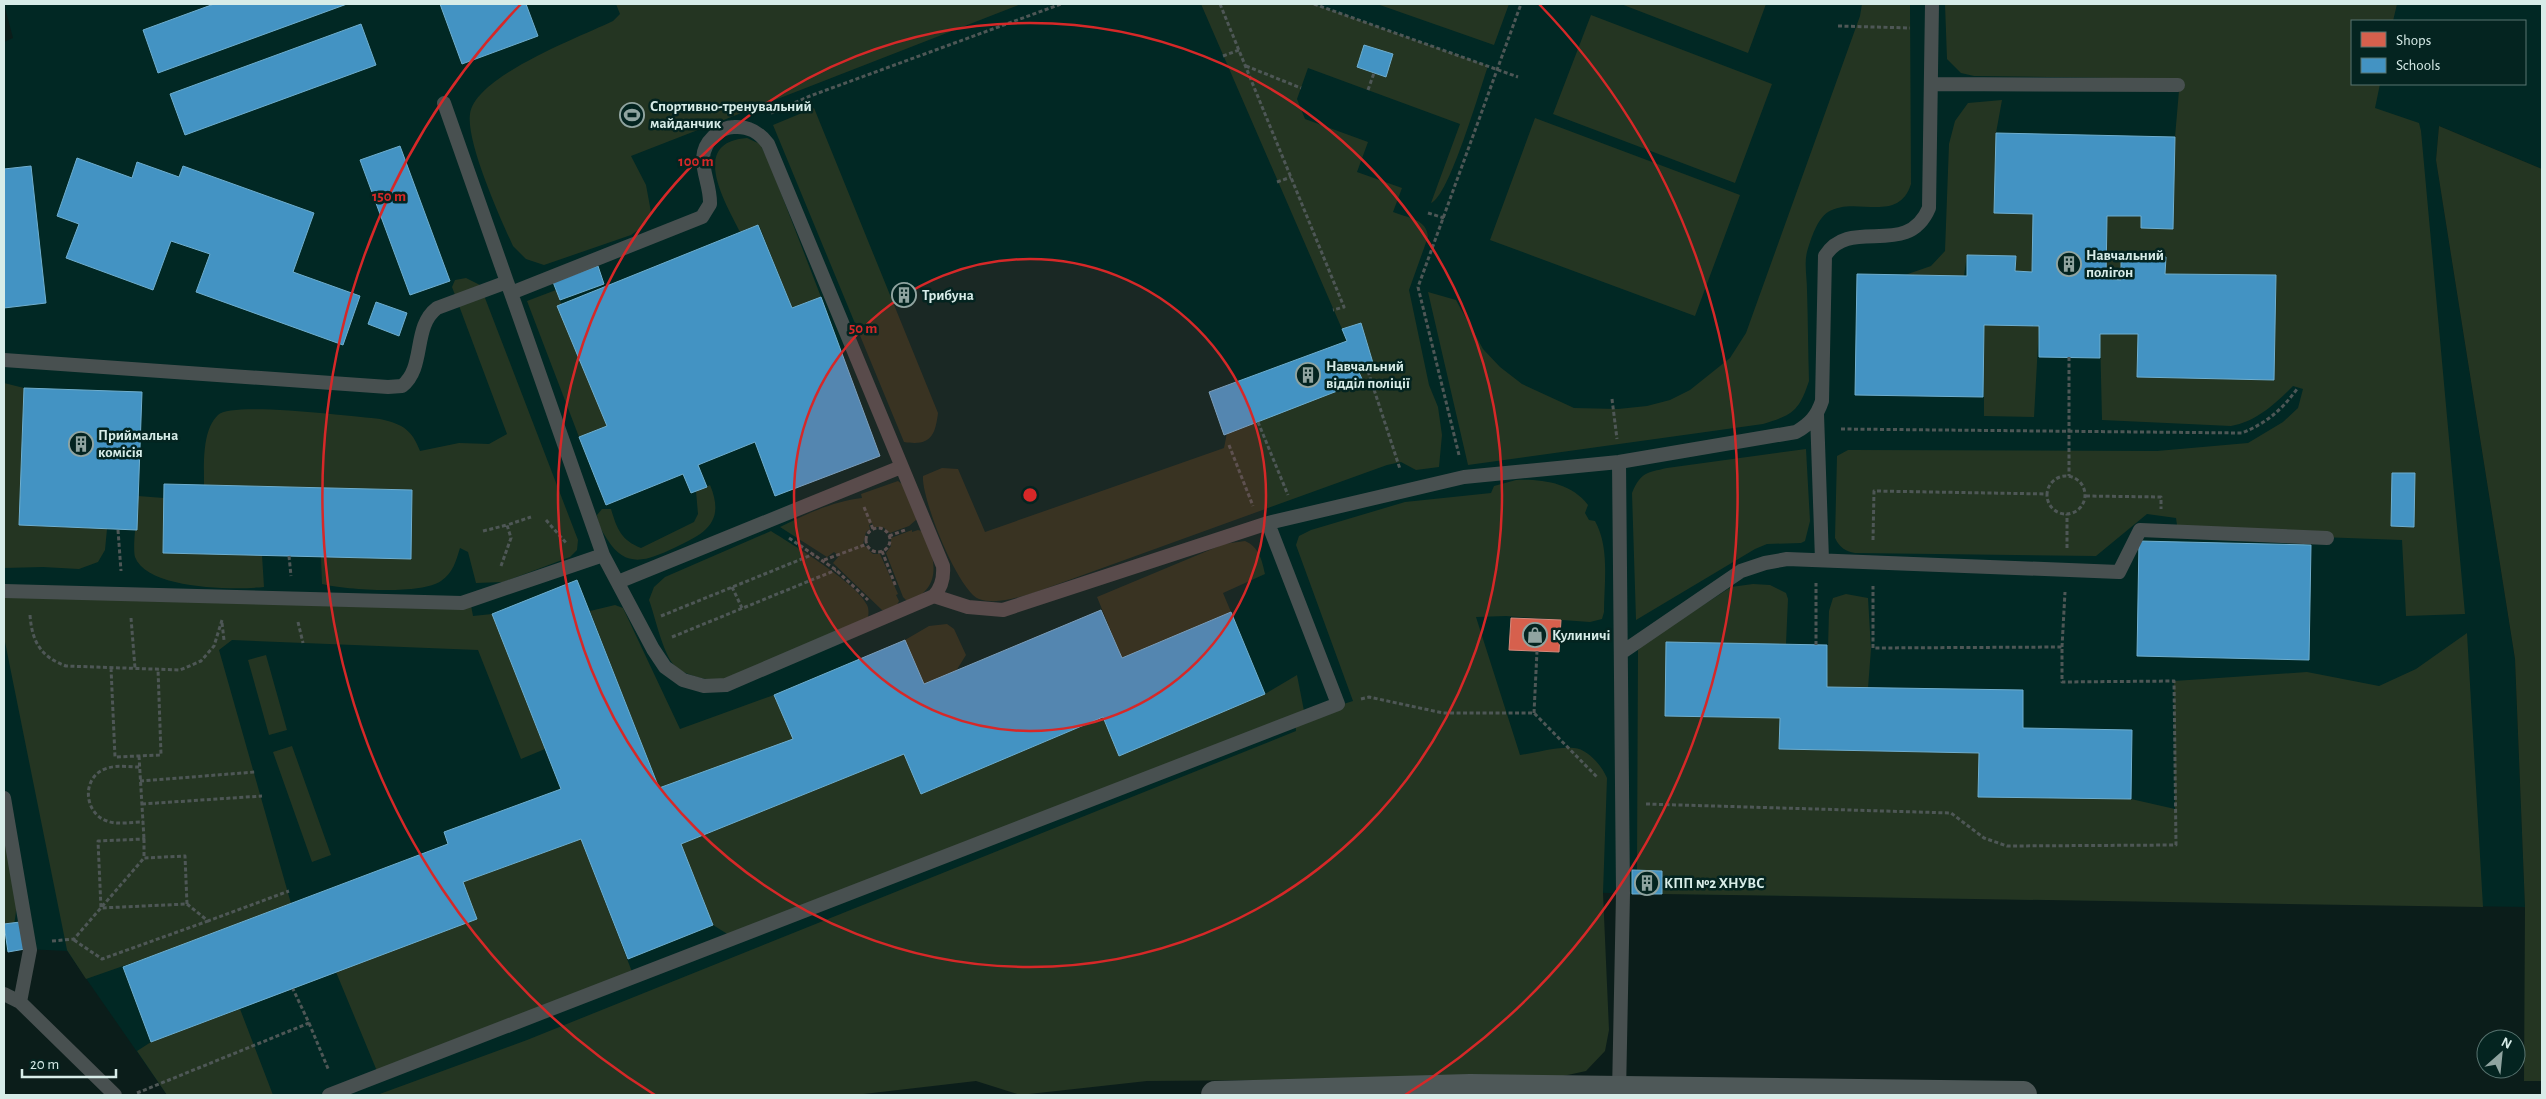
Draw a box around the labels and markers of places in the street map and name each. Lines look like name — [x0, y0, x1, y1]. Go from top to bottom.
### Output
place label: Спортивно-тренувальний майданчик — [650, 99, 812, 131]
sports icon: Спортивно-тренувальний майданчик — [619, 102, 645, 128]
place label: Навчальний полігон — [2086, 248, 2164, 280]
building icon: Навчальний полігон — [2056, 251, 2082, 277]
building icon: Трибуна — [891, 282, 917, 308]
place label: Трибуна — [922, 288, 974, 303]
place label: Навчальний відділ поліції — [1326, 359, 1410, 391]
building icon: Навчальний відділ поліції — [1295, 362, 1321, 388]
place label: Приймальна комісія — [98, 428, 178, 460]
building icon: Приймальна комісія — [68, 431, 94, 457]
centre of rings — [1021, 486, 1039, 504]
shop icon: Кулиничі — [1522, 622, 1548, 648]
place label: Кулиничі — [1552, 628, 1610, 643]
building icon: КПП №2 ХНУВС — [1634, 870, 1660, 896]
place label: КПП №2 ХНУВС — [1664, 876, 1765, 891]

